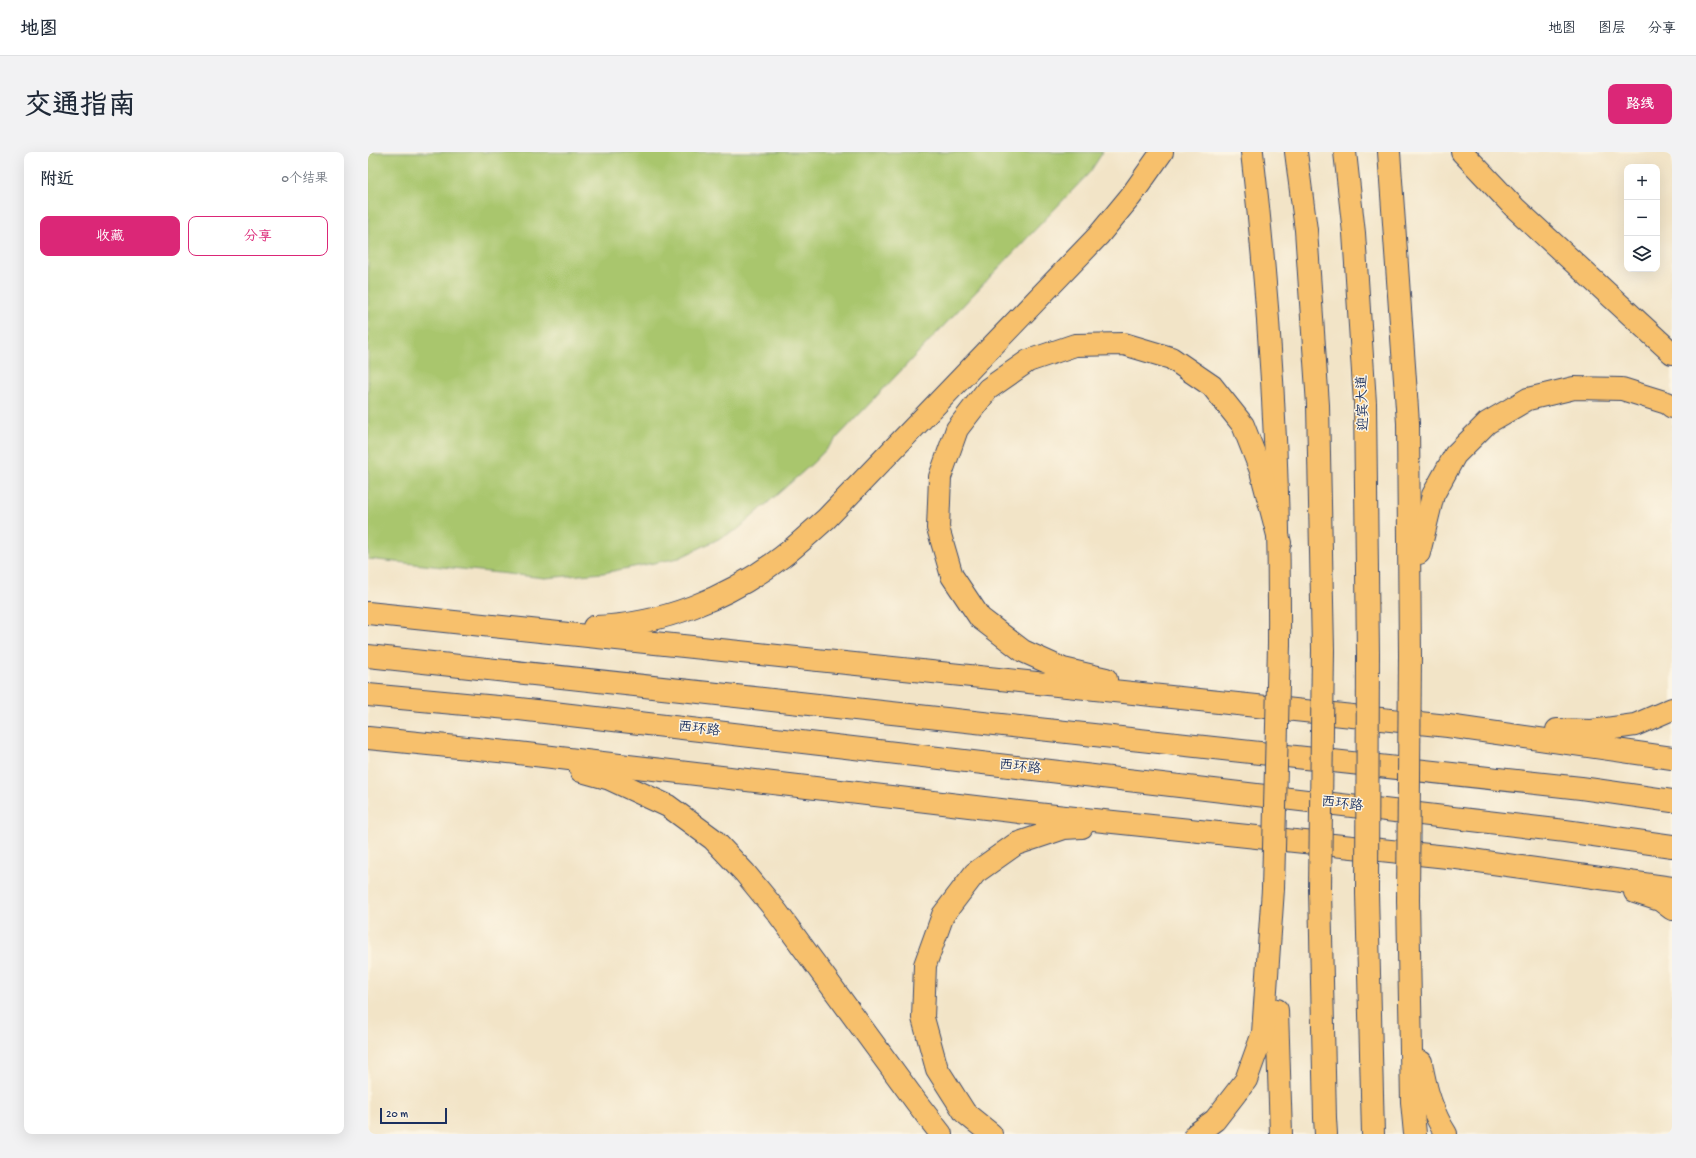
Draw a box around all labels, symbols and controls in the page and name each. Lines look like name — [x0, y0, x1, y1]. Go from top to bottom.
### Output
text: 地图 — [20, 19, 58, 42]
text: 地图 — [1548, 21, 1576, 38]
text: 图层 — [1598, 21, 1626, 38]
text: 分享 — [1648, 21, 1676, 38]
button: 路线 — [1608, 84, 1672, 124]
text: 交通指南 — [24, 91, 136, 124]
map controls — [1624, 164, 1660, 272]
button: + — [1624, 164, 1660, 200]
text: 附近 — [40, 171, 74, 191]
text: 0个结果 — [282, 172, 328, 187]
button: − — [1624, 200, 1660, 236]
button: 收藏 — [40, 216, 180, 256]
button: 分享 — [188, 216, 328, 256]
button: layers — [1624, 236, 1660, 272]
street label: 迎宾大道 — [1355, 375, 1373, 431]
street label: 西环路 — [677, 718, 721, 741]
street label: 西环路 — [998, 756, 1042, 779]
street label: 西环路 — [1320, 793, 1364, 816]
scale bar — [380, 1106, 447, 1125]
text: 20 m — [386, 1109, 408, 1121]

